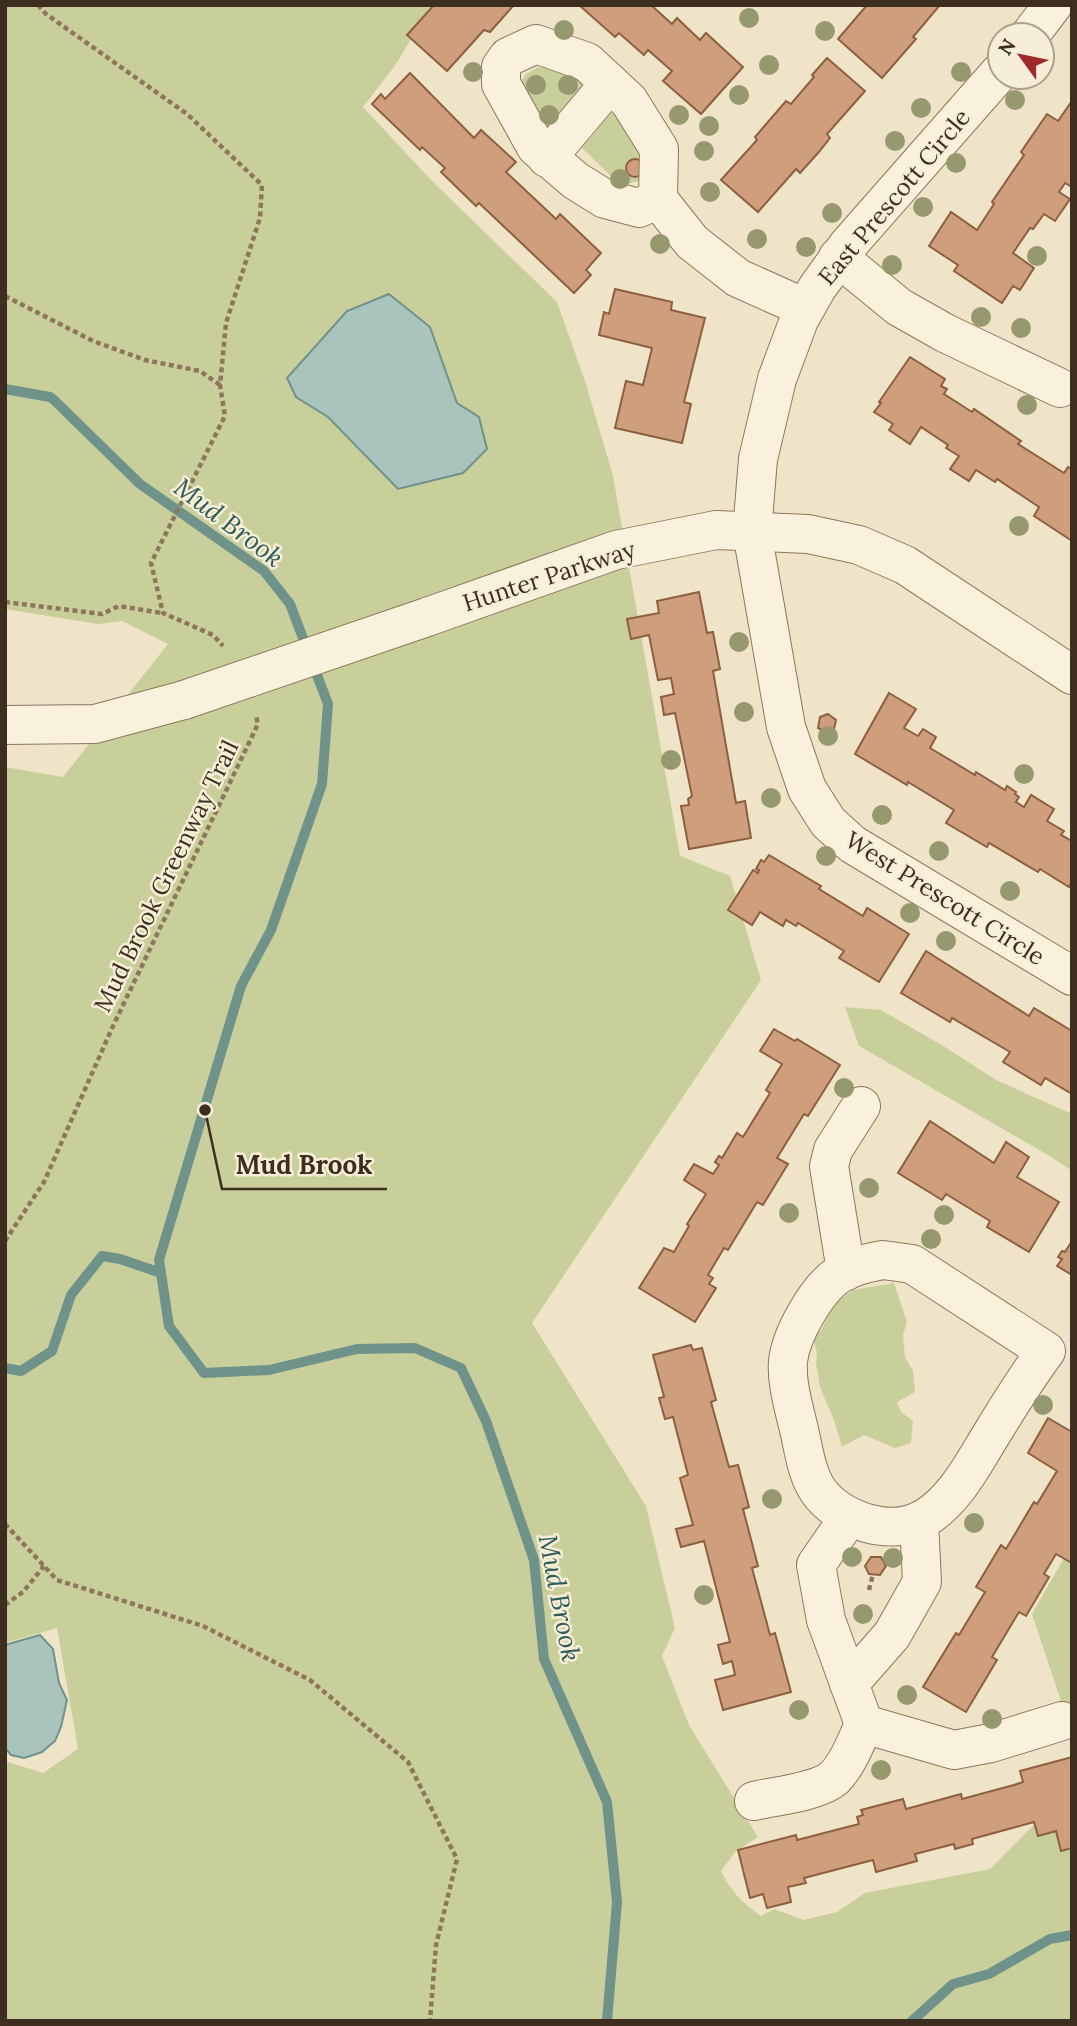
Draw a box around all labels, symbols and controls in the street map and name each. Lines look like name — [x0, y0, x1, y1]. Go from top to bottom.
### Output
north arrow — [986, 21, 1056, 91]
text: N — [993, 34, 1021, 59]
street label: East Prescott Circle — [811, 102, 977, 292]
water label: Mud Brook — [168, 470, 290, 574]
street label: Hunter Parkway — [459, 533, 640, 619]
street label: Mud Brook Greenway Trail — [87, 735, 245, 1017]
street label: West Prescott Circle — [840, 824, 1050, 972]
callout: Mud Brook — [222, 1142, 387, 1189]
text: Mud Brook — [235, 1148, 373, 1181]
water label: Mud Brook — [532, 1532, 588, 1664]

